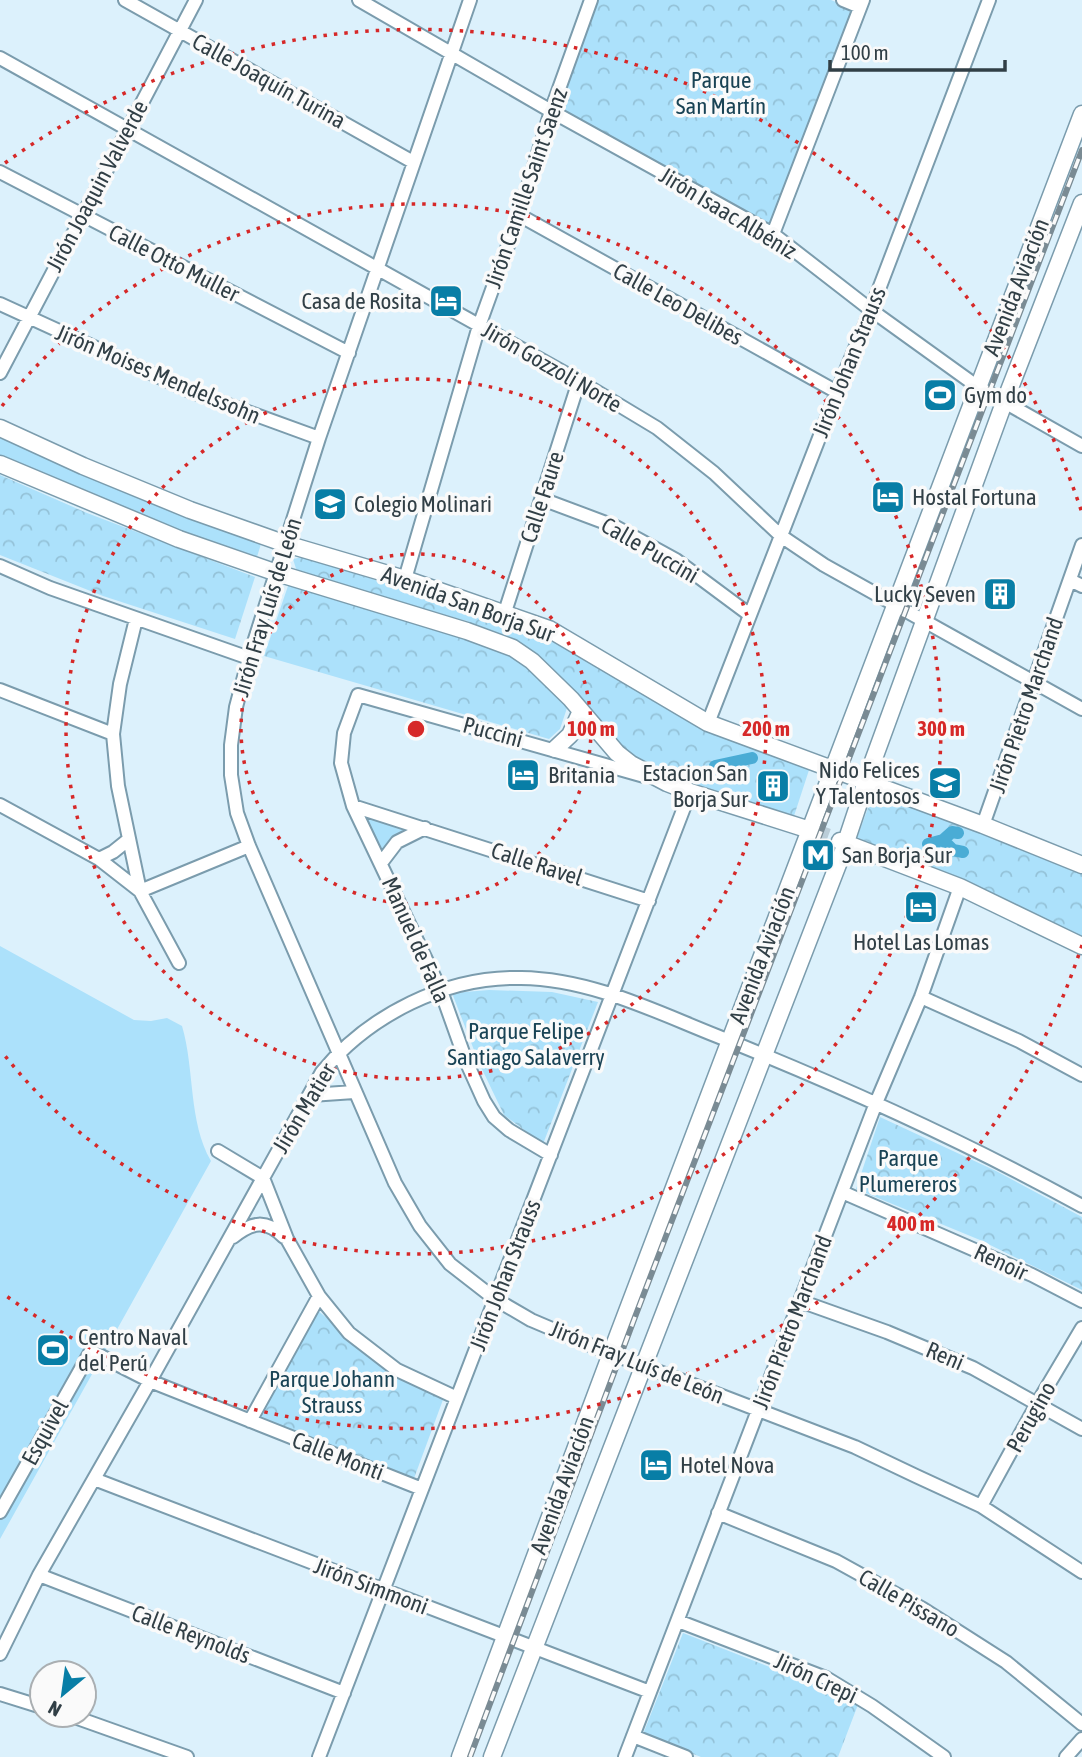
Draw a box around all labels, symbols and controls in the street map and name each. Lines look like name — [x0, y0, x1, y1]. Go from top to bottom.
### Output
street label: Calle Joaquín Turina — [188, 28, 350, 134]
scale bar — [830, 28, 1005, 72]
text: 100 m — [841, 40, 889, 64]
park label: Parque San Martín — [676, 67, 766, 119]
street label: Jirón Camille Saint Saenz — [480, 85, 572, 291]
street label: Jirón Joaquin Valverde — [41, 96, 153, 276]
street label: Jirón Isaac Albéniz — [655, 162, 801, 264]
street label: Avenida Aviación — [978, 215, 1054, 359]
street label: Calle Otto Muller — [105, 219, 245, 308]
street label: Calle Leo Delibes — [609, 258, 747, 350]
hotel icon: Casa de Rosita — [427, 282, 465, 320]
street label: Jirón Johan Strauss — [807, 283, 891, 441]
place label: Casa de Rosita — [301, 288, 422, 314]
street label: Jirón Gozzoli Norte — [478, 317, 626, 417]
street label: Jirón Moises Mendelssohn — [52, 319, 264, 429]
sports icon: Gym do — [921, 376, 959, 414]
place label: Gym do — [964, 382, 1027, 408]
street label: Calle Faure — [515, 448, 569, 546]
hotel icon: Hostal Fortuna — [869, 478, 907, 516]
place label: Hostal Fortuna — [912, 484, 1037, 510]
school or university icon: Colegio Molinari — [311, 485, 349, 523]
place label: Colegio Molinari — [354, 491, 492, 517]
street label: Calle Puccini — [597, 512, 703, 588]
street label: Jirón Fray Luís de León — [227, 515, 307, 699]
street label: Avenida San Borja Sur — [378, 561, 559, 648]
building icon: Lucky Seven — [981, 575, 1019, 613]
place label: Lucky Seven — [874, 581, 976, 607]
street label: Jirón Pietro Marchand — [984, 614, 1068, 796]
street label: Puccini — [460, 712, 526, 752]
text: 100 m — [567, 716, 615, 740]
text: 200 m — [742, 716, 790, 740]
text: 300 m — [917, 716, 965, 740]
centre of rings — [404, 717, 428, 741]
hotel icon: Britania — [504, 756, 542, 794]
place label: Nido Felices Y Talentosos — [816, 757, 920, 809]
place label: Estacion San Borja Sur — [642, 760, 749, 812]
place label: Britania — [548, 762, 615, 788]
school or university icon: Nido Felices Y Talentosos — [926, 764, 964, 802]
building icon: Estacion San Borja Sur — [754, 767, 792, 805]
metro station icon: San Borja Sur — [799, 836, 837, 874]
street label: Calle Ravel — [488, 837, 586, 891]
place label: San Borja Sur — [842, 842, 953, 868]
street label: Manuel de Falla — [377, 873, 455, 1007]
street label: Avenida Aviación — [724, 883, 800, 1027]
hotel icon: Hotel Las Lomas — [902, 888, 940, 926]
place label: Hotel Las Lomas — [853, 929, 989, 955]
park label: Parque Felipe Santiago Salaverry — [447, 1018, 605, 1070]
street label: Jirón Matier — [267, 1057, 341, 1157]
park label: Parque Plumereros — [859, 1145, 957, 1197]
street label: Jirón Johan Strauss — [464, 1196, 546, 1354]
text: 400 m — [886, 1211, 935, 1235]
street label: Jirón Pietro Marchand — [747, 1232, 837, 1412]
street label: Renoir — [970, 1238, 1033, 1286]
street label: Jirón Fray Luís de León — [546, 1315, 728, 1409]
place label: Centro Naval del Perú — [78, 1324, 188, 1376]
sports icon: Centro Naval del Perú — [34, 1331, 72, 1369]
street label: Reni — [922, 1337, 968, 1375]
park label: Parque Johann Strauss — [269, 1366, 395, 1418]
street label: Perugino — [1001, 1377, 1061, 1457]
street label: Esquivel — [16, 1395, 74, 1469]
street label: Avenida Aviación — [525, 1413, 599, 1557]
street label: Calle Monti — [289, 1427, 387, 1485]
hotel icon: Hotel Nova — [637, 1446, 675, 1484]
place label: Hotel Nova — [680, 1452, 774, 1478]
street label: Jirón Simmoni — [310, 1552, 432, 1620]
street label: Calle Pissano — [854, 1564, 964, 1642]
street label: Calle Reynolds — [128, 1600, 254, 1668]
street label: Jirón Crepi — [770, 1648, 862, 1708]
north arrow — [28, 1659, 98, 1729]
text: N — [45, 1697, 65, 1721]

